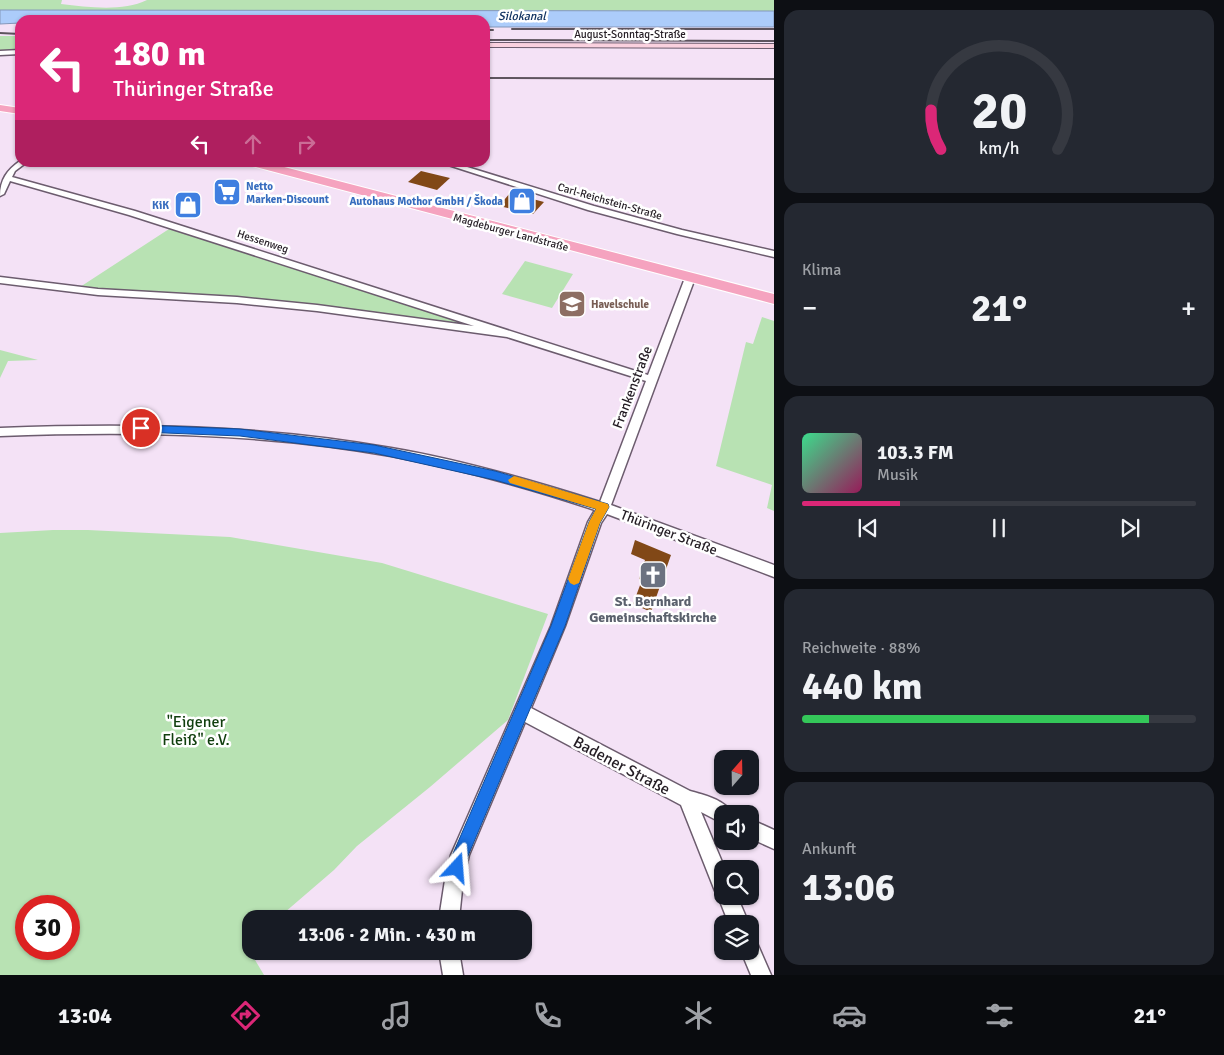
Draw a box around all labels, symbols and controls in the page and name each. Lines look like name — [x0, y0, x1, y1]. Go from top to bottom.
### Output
water label: Silokanal — [498, 9, 547, 24]
street label: August-Sonntag-Straße — [574, 28, 686, 41]
text: 180 m — [113, 32, 206, 75]
icon: left — [30, 35, 95, 100]
text: Thüringer Straße — [113, 75, 274, 102]
text: 20 — [971, 79, 1027, 143]
icon: left — [186, 130, 214, 158]
icon: ahead — [239, 130, 267, 158]
icon: right — [292, 130, 320, 158]
text: km/h — [979, 137, 1019, 159]
supermarket icon: Netto Marken-Discount — [212, 177, 242, 207]
place label: Netto Marken-Discount — [246, 180, 329, 206]
street label: Carl-Reichstein-Straße — [556, 180, 664, 223]
shop icon: Autohaus Mothor GmbH / Škoda — [507, 186, 537, 216]
shop icon: KiK — [173, 190, 203, 220]
place label: Autohaus Mothor GmbH / Škoda — [350, 193, 503, 208]
place label: KiK — [152, 199, 169, 212]
street label: Magdeburger Landstraße — [452, 211, 570, 254]
street label: Hessenweg — [236, 227, 290, 256]
text: Klima — [802, 260, 841, 280]
text: 21° — [971, 285, 1027, 332]
school or university icon: Havelschule — [557, 289, 587, 319]
text: − — [802, 291, 817, 325]
text: + — [1181, 291, 1196, 325]
place label: Havelschule — [591, 298, 650, 311]
street label: Frankenstraße — [609, 343, 656, 431]
pin — [120, 407, 162, 449]
icon: arrive — [127, 414, 155, 442]
text: 103.3 FM — [877, 441, 954, 465]
text: Musik — [877, 465, 918, 485]
street label: Thüringer Straße — [618, 506, 720, 559]
icon: previous — [854, 514, 882, 542]
icon: pause — [985, 514, 1013, 542]
icon: next — [1116, 514, 1144, 542]
church icon: St. Bernhard Gemeinschaftskirche — [638, 560, 668, 590]
place label: St. Bernhard Gemeinschaftskirche — [589, 593, 717, 626]
text: Reichweite · 88% — [802, 638, 921, 658]
text: 440 km — [802, 663, 923, 710]
park label: "Eigener Fleiß" e.V. — [162, 712, 230, 750]
street label: Badener Straße — [570, 732, 673, 800]
north arrow — [714, 750, 759, 795]
map controls — [714, 750, 759, 960]
button: sound — [714, 805, 759, 850]
text: Ankunft — [802, 839, 856, 859]
position arrow — [430, 841, 482, 893]
button: search — [714, 860, 759, 905]
text: 13:06 — [802, 864, 895, 911]
speed limit sign: 30 — [15, 895, 80, 960]
button: layers — [714, 915, 759, 960]
text: 13:06 · 2 Min. · 430 m — [298, 923, 476, 947]
icon: directions — [228, 998, 263, 1033]
icon: music — [379, 998, 414, 1033]
icon: phone — [530, 998, 565, 1033]
icon: climate — [681, 998, 716, 1033]
icon: car — [832, 998, 867, 1033]
icon: filters — [982, 998, 1017, 1033]
text: 13:04 — [58, 1002, 112, 1029]
text: 21° — [1133, 1002, 1166, 1029]

